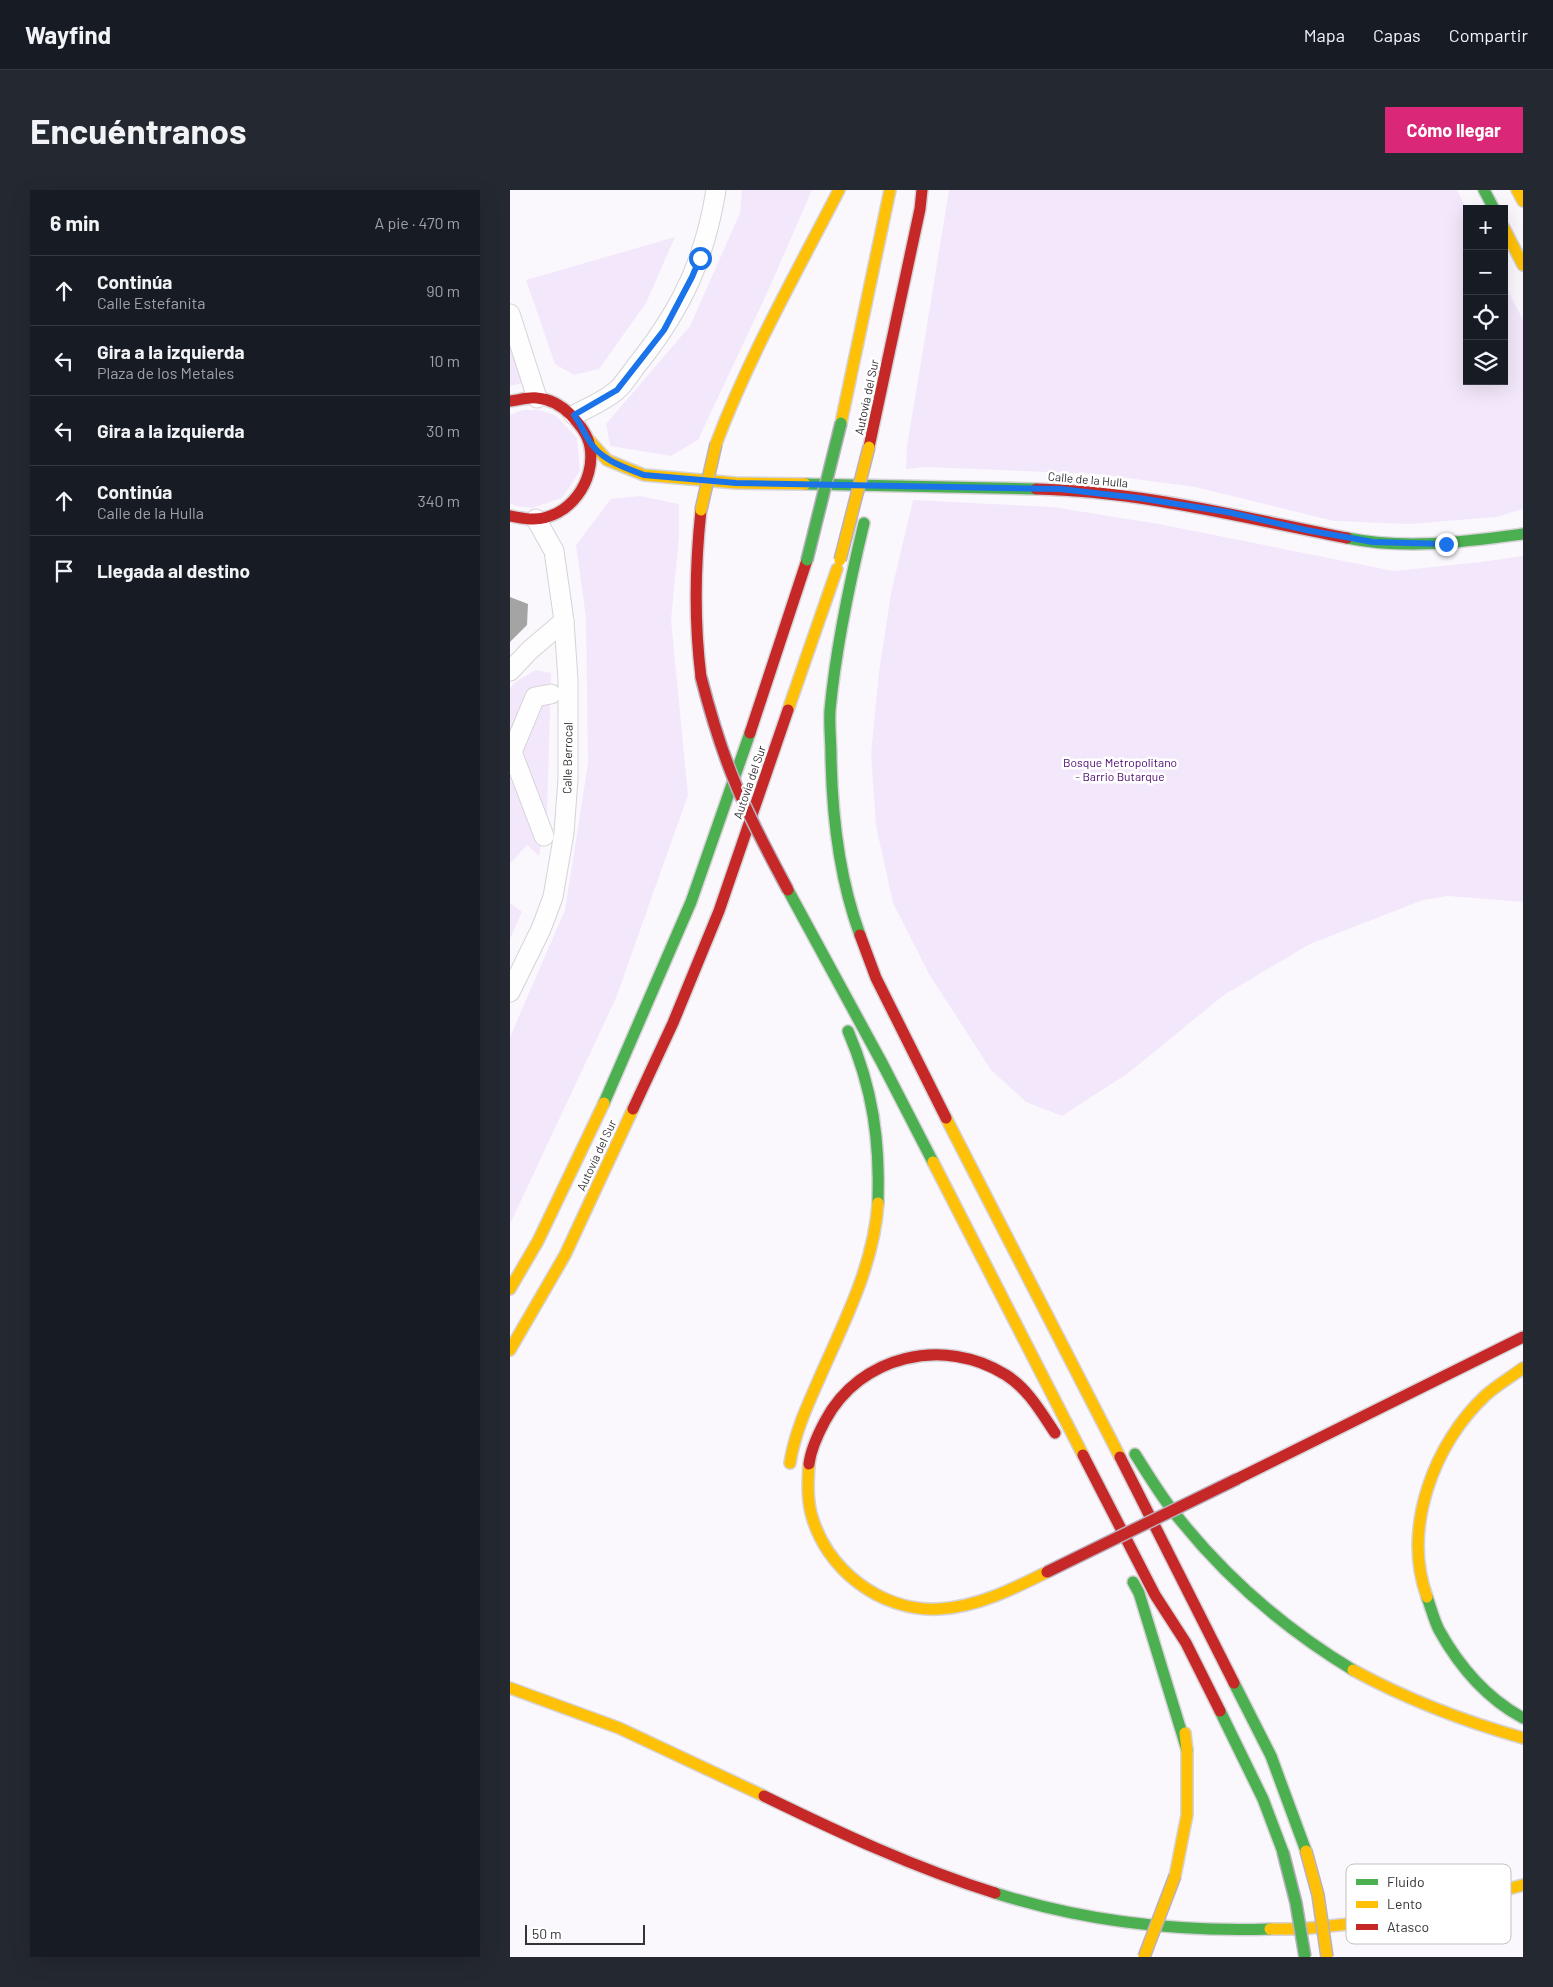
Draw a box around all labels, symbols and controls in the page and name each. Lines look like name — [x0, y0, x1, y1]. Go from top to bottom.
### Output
text: Wayfind — [25, 20, 111, 49]
text: Mapa — [1304, 24, 1345, 46]
text: Capas — [1373, 24, 1421, 46]
text: Compartir — [1449, 24, 1528, 46]
button: Cómo llegar — [1385, 107, 1523, 153]
text: Encuéntranos — [30, 109, 247, 151]
map controls — [1463, 205, 1508, 385]
button: + — [1463, 205, 1508, 250]
text: 6 min — [50, 210, 100, 235]
text: A pie · 470 m — [375, 213, 460, 232]
route start — [689, 247, 712, 270]
button: − — [1463, 250, 1508, 295]
text: Continúa — [97, 270, 172, 293]
icon: ahead — [50, 277, 78, 305]
text: 90 m — [426, 281, 460, 300]
text: Calle Estefanita — [97, 293, 206, 312]
button: locate — [1463, 295, 1508, 340]
text: Gira a la izquierda — [97, 340, 245, 363]
button: layers — [1463, 340, 1508, 385]
icon: left — [50, 347, 78, 375]
text: 10 m — [429, 351, 460, 370]
street label: Autovía del Sur — [851, 357, 881, 436]
text: Plaza de los Metales — [97, 363, 234, 382]
icon: left — [50, 417, 78, 445]
text: Gira a la izquierda — [97, 419, 245, 442]
text: 30 m — [426, 421, 460, 440]
street label: Calle de la Hulla — [1047, 469, 1129, 489]
text: Continúa — [97, 480, 172, 503]
icon: ahead — [50, 487, 78, 515]
text: 340 m — [417, 491, 460, 510]
text: Calle de la Hulla — [97, 503, 204, 522]
route end — [1435, 533, 1458, 556]
icon: arrive — [50, 557, 78, 585]
text: Llegada al destino — [97, 559, 250, 582]
street label: Calle Berrocal — [559, 722, 575, 794]
street label: Autovía del Sur — [730, 743, 768, 821]
park label: Bosque Metropolitano - Barrio Butarque — [1063, 755, 1177, 783]
street label: Autovía del Sur — [573, 1117, 619, 1193]
legend — [1346, 1864, 1511, 1944]
text: Fluido — [1387, 1873, 1425, 1890]
text: Lento — [1387, 1895, 1422, 1912]
text: Atasco — [1387, 1918, 1429, 1935]
scale bar — [525, 1922, 645, 1945]
text: 50 m — [532, 1925, 561, 1942]

